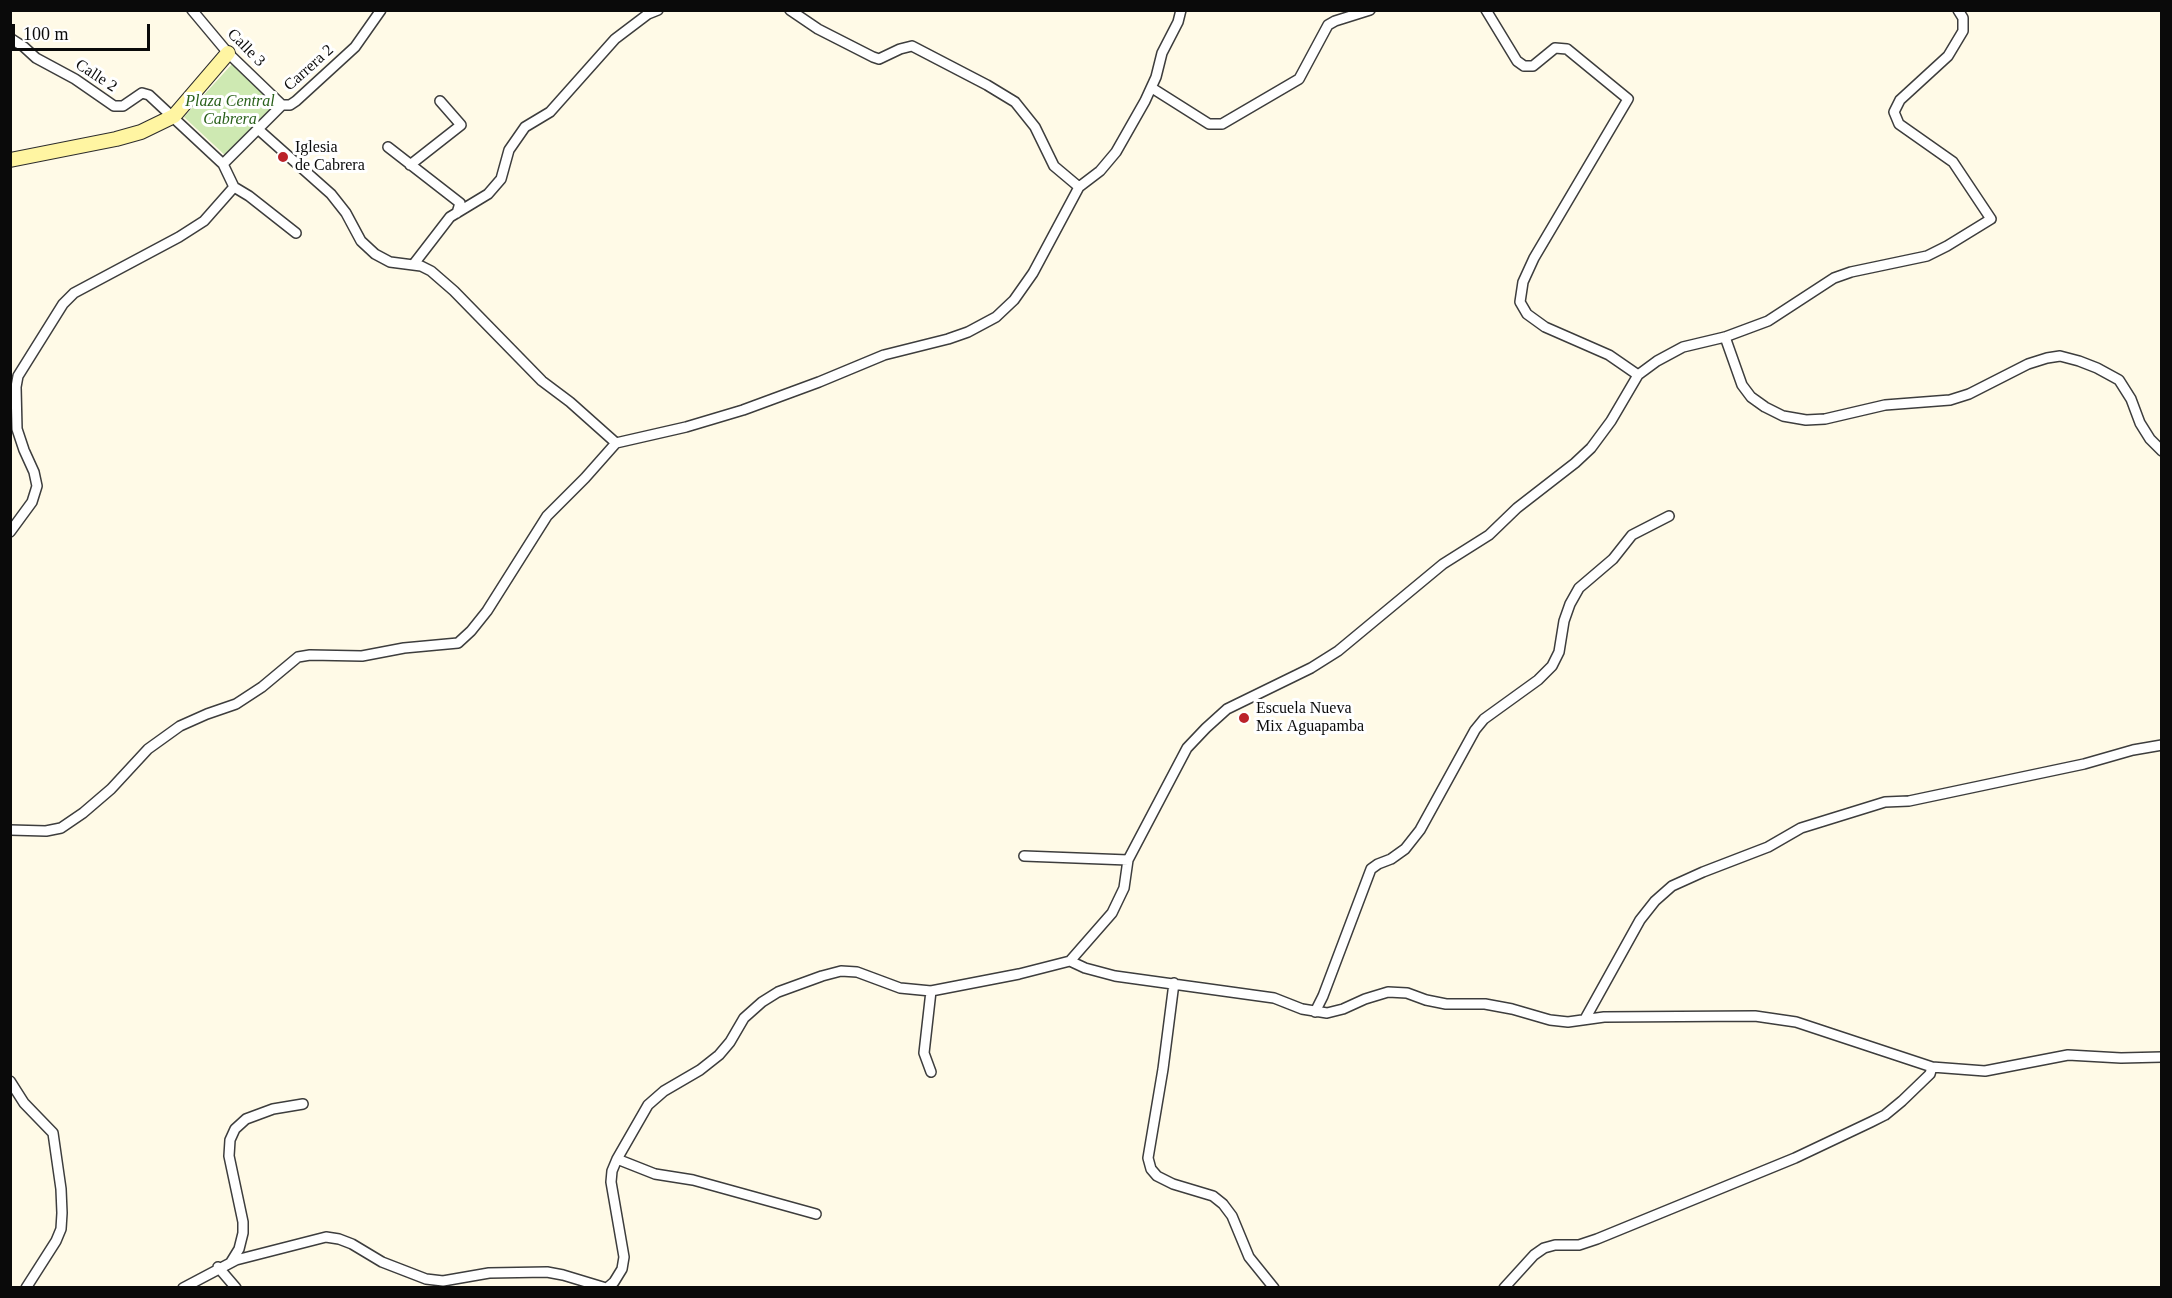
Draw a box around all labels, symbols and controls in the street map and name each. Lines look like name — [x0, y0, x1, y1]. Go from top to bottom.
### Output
scale bar — [15, 12, 153, 50]
text: 100 m — [23, 24, 69, 44]
street label: Calle 3 — [223, 25, 269, 71]
street label: Carrera 2 — [280, 41, 338, 95]
street label: Calle 2 — [72, 55, 120, 97]
park label: Plaza Central Cabrera — [185, 92, 275, 130]
place label: Iglesia de Cabrera — [295, 138, 365, 176]
marker: Iglesia de Cabrera — [276, 150, 290, 164]
place label: Escuela Nueva Mix Aguapamba — [1256, 699, 1364, 737]
marker: Escuela Nueva Mix Aguapamba — [1237, 711, 1251, 725]

